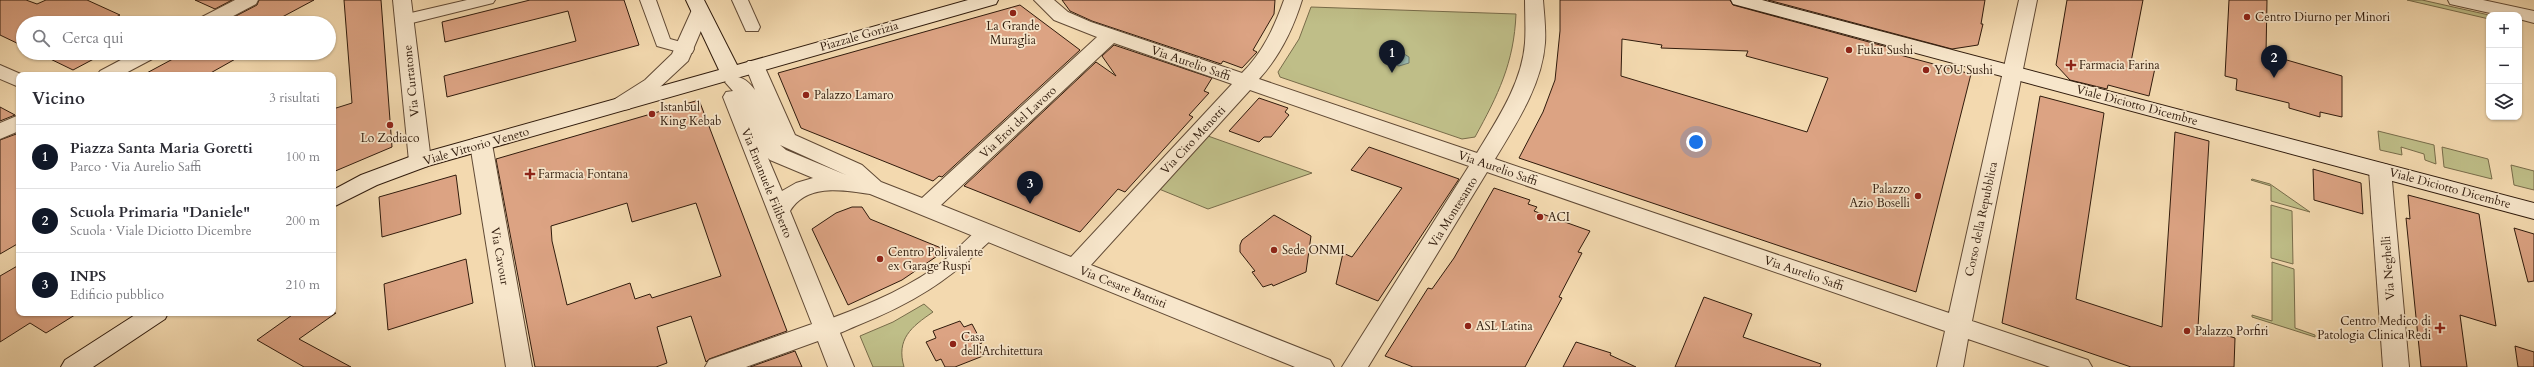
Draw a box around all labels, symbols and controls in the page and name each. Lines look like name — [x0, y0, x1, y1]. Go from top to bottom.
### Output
marker: La Grande Muraglia — [1008, 8, 1018, 18]
place label: Centro Diurno per Minori — [2255, 9, 2391, 25]
marker: Centro Diurno per Minori — [2242, 12, 2252, 22]
map controls — [2486, 12, 2522, 120]
button: + — [2486, 12, 2522, 48]
search box — [16, 16, 336, 60]
street label: Piazzale Gorizia — [818, 17, 901, 55]
place label: La Grande Muraglia — [986, 18, 1040, 48]
icon: search — [30, 27, 52, 49]
text: Cerca qui — [62, 28, 124, 48]
pin: 1 — [1379, 40, 1405, 73]
street label: Via Aurelio Saffi — [1149, 42, 1234, 84]
place label: Fuku Sushi — [1857, 42, 1914, 58]
street label: Via Curtatone — [399, 44, 423, 118]
marker: Fuku Sushi — [1844, 45, 1854, 55]
pin: 2 — [2261, 45, 2287, 78]
button: − — [2486, 48, 2522, 84]
place label: Farmacia Farina — [2079, 57, 2161, 73]
marker: Farmacia Farina — [2066, 60, 2076, 70]
place label: YOU Sushi — [1934, 62, 1994, 78]
marker: YOU Sushi — [1921, 65, 1931, 75]
street label: Viale Diciotto Dicembre — [2074, 81, 2200, 129]
street label: Via Eroi del Lavoro — [976, 82, 1060, 162]
button: layers — [2486, 84, 2522, 120]
text: Vicino — [32, 87, 85, 110]
place label: Palazzo Lamaro — [814, 87, 894, 103]
text: 3 risultati — [269, 89, 320, 107]
marker: Palazzo Lamaro — [801, 90, 811, 100]
place label: Istanbul King Kebab — [660, 99, 722, 129]
street label: Via Ciro Menotti — [1157, 102, 1229, 178]
marker: Istanbul King Kebab — [647, 109, 657, 119]
marker: Lo Zodiaco — [385, 120, 395, 130]
street label: Viale Vittorio Veneto — [421, 123, 531, 169]
street label: Via Emanuele Filiberto — [738, 126, 797, 241]
place label: Lo Zodiaco — [361, 130, 420, 146]
your location — [1686, 132, 1706, 152]
text: Piazza Santa Maria Goretti — [70, 138, 253, 158]
street label: Via Aurelio Saffi — [1456, 147, 1541, 189]
text: 1 — [42, 148, 48, 166]
text: 100 m — [286, 148, 320, 166]
text: Parco · Via Aurelio Saffi — [70, 158, 201, 176]
street label: Corso della Repubblica — [1961, 159, 2001, 278]
street label: Viale Diciotto Dicembre — [2387, 164, 2513, 212]
place label: Farmacia Fontana — [538, 166, 629, 182]
marker: Farmacia Fontana — [525, 169, 535, 179]
pin: 3 — [1017, 171, 1043, 204]
street label: Via Montesanto — [1425, 173, 1481, 250]
place label: Palazzo Azio Boselli — [1849, 181, 1911, 211]
marker: Palazzo Azio Boselli — [1913, 191, 1923, 201]
text: Scuola Primaria "Daniele" — [70, 202, 250, 222]
place label: ACI — [1548, 209, 1570, 225]
text: 2 — [42, 212, 48, 230]
text: 200 m — [286, 212, 320, 230]
marker: ACI — [1535, 212, 1545, 222]
text: Scuola · Viale Diciotto Dicembre — [70, 222, 252, 240]
street label: Via Cavour — [487, 226, 513, 287]
street label: Via Neghelli — [2378, 235, 2398, 301]
place label: Sede ONMI — [1282, 242, 1345, 258]
place label: Centro Polivalente ex Garage Ruspi — [888, 244, 983, 274]
marker: Sede ONMI — [1269, 245, 1279, 255]
street label: Via Aurelio Saffi — [1762, 252, 1847, 294]
marker: Centro Polivalente ex Garage Ruspi — [875, 254, 885, 264]
street label: Via Cesare Battisti — [1077, 262, 1170, 312]
text: INPS — [70, 266, 106, 286]
text: 3 — [42, 276, 48, 294]
text: 210 m — [286, 276, 320, 294]
text: Edificio pubblico — [70, 286, 164, 304]
place label: Centro Medico di Patologia Clinica Redi — [2317, 313, 2432, 343]
place label: ASL Latina — [1476, 318, 1533, 334]
marker: ASL Latina — [1463, 321, 1473, 331]
marker: Centro Medico di Patologia Clinica Redi — [2434, 322, 2446, 334]
place label: Palazzo Porfiri — [2195, 323, 2269, 339]
marker: Palazzo Porfiri — [2182, 326, 2192, 336]
place label: Casa dell'Architettura — [961, 329, 1044, 359]
marker: Casa dell'Architettura — [948, 339, 958, 349]

